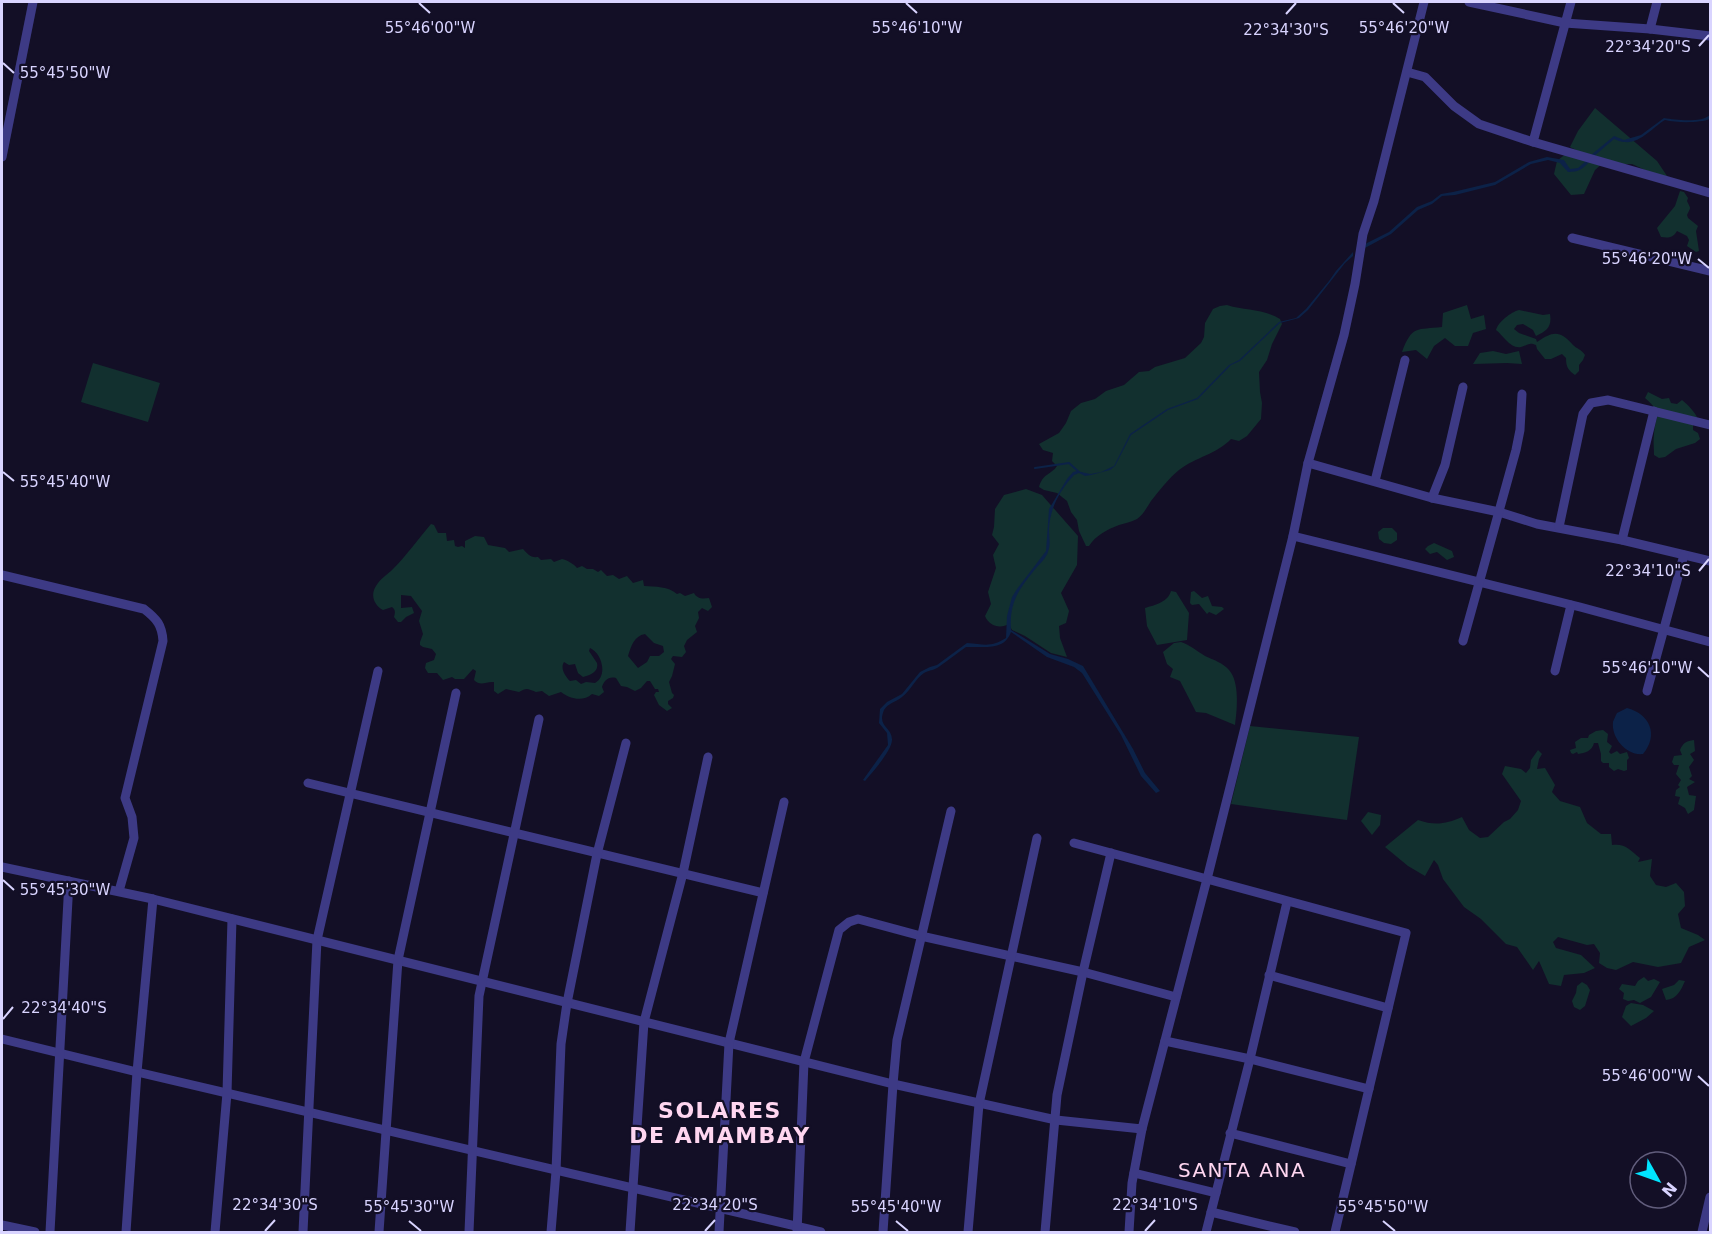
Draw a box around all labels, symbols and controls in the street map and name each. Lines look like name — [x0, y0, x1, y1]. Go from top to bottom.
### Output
text: 55°46'00"W — [385, 19, 475, 37]
text: 55°46'10"W — [872, 19, 962, 37]
text: 55°46'20"W — [1359, 19, 1449, 37]
text: 22°34'30"S — [1243, 21, 1329, 39]
text: 22°34'20"S — [1605, 38, 1691, 56]
text: 55°45'50"W — [20, 64, 110, 82]
text: 55°46'20"W — [1602, 250, 1692, 268]
text: 55°45'40"W — [20, 473, 110, 491]
text: 22°34'10"S — [1605, 562, 1691, 580]
text: 55°46'10"W — [1602, 659, 1692, 677]
text: 55°45'30"W — [20, 881, 110, 899]
text: 22°34'40"S — [21, 999, 107, 1017]
text: 55°46'00"W — [1602, 1067, 1692, 1085]
district label: SOLARES DE AMAMBAY — [629, 1098, 811, 1148]
north arrow — [1628, 1150, 1688, 1210]
district label: SANTA ANA — [1178, 1158, 1306, 1182]
text: N — [1658, 1178, 1681, 1201]
text: 22°34'30"S — [232, 1196, 318, 1214]
text: 22°34'20"S — [672, 1196, 758, 1214]
text: 22°34'10"S — [1112, 1196, 1198, 1214]
text: 55°45'30"W — [364, 1198, 454, 1216]
text: 55°45'40"W — [851, 1198, 941, 1216]
text: 55°45'50"W — [1338, 1198, 1428, 1216]

